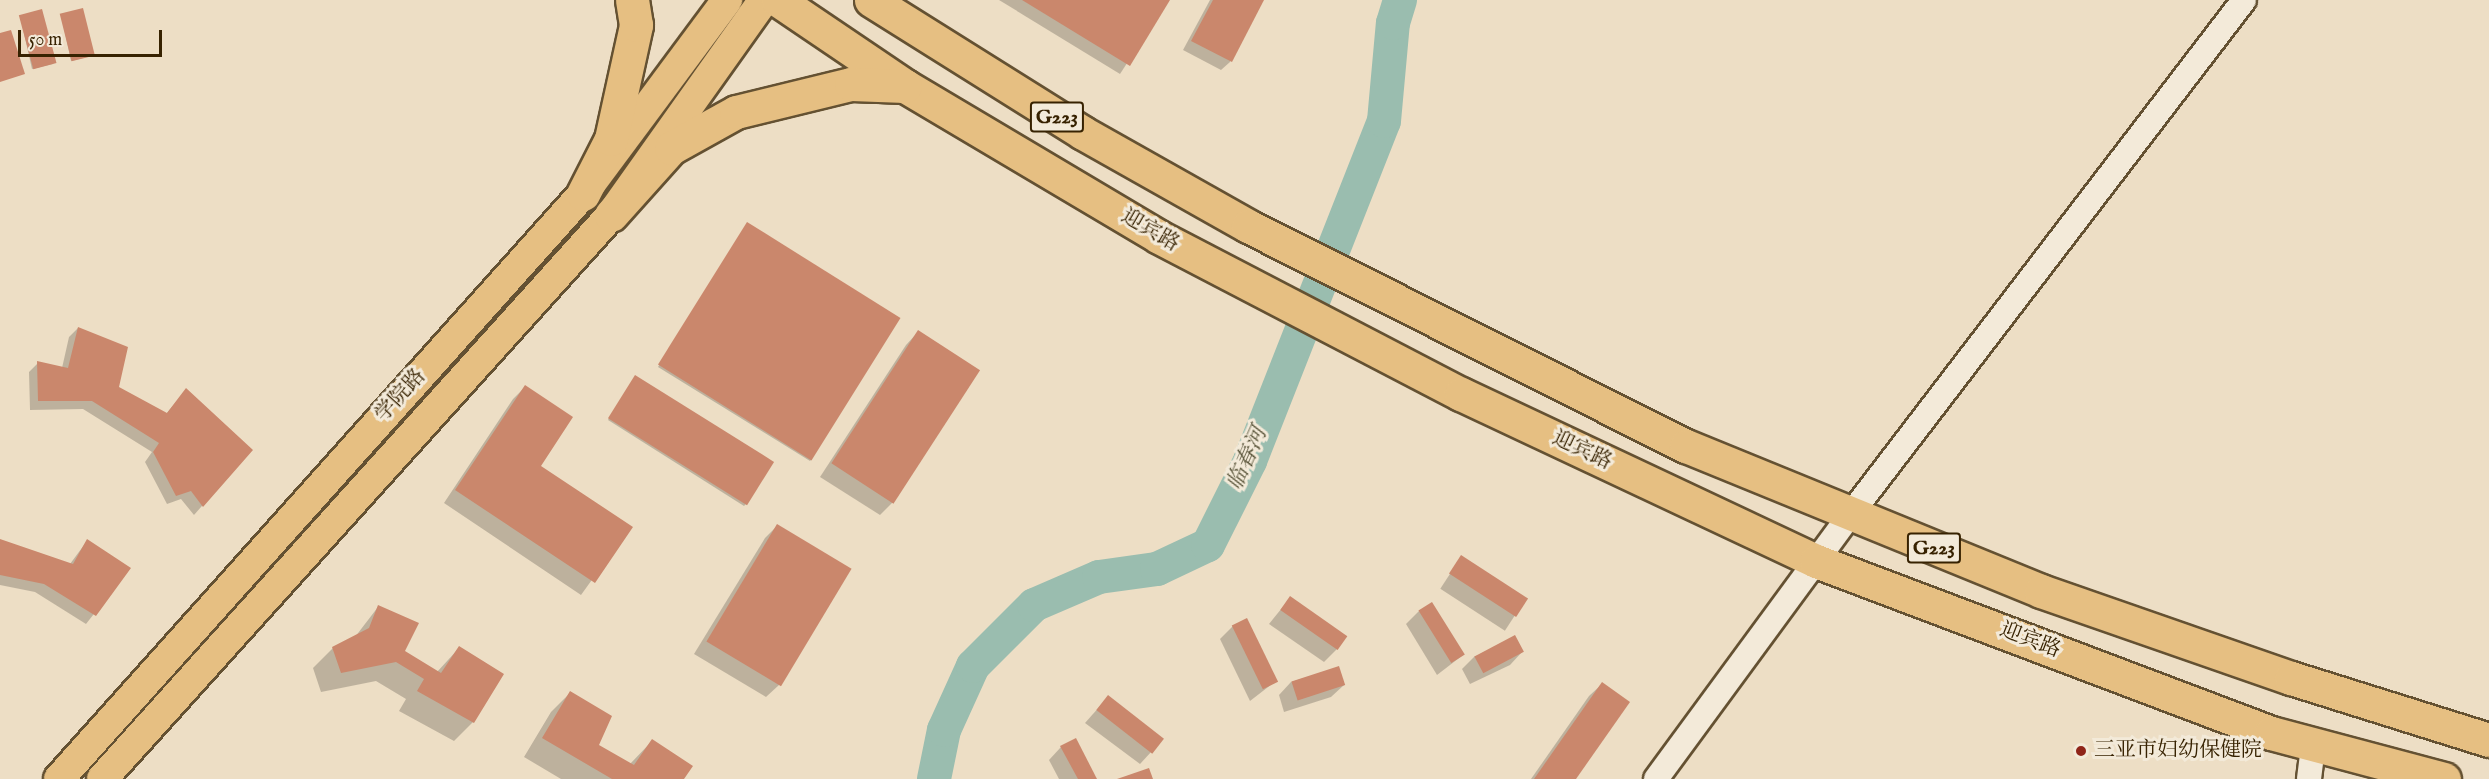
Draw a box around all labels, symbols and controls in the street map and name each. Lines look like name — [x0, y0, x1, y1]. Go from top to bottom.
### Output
scale bar — [21, 18, 165, 56]
text: 50 m — [29, 29, 62, 52]
road number: G223 — [1028, 100, 1086, 134]
street label: 迎宾路 — [1116, 204, 1184, 258]
street label: 学院路 — [371, 364, 431, 428]
water label: 临春河 — [1223, 423, 1273, 495]
street label: 迎宾路 — [1548, 426, 1616, 476]
road number: G223 — [1906, 531, 1962, 565]
street label: 迎宾路 — [1996, 618, 2064, 664]
place label: 三亚市妇幼保健院 — [2094, 738, 2262, 764]
marker: 三亚市妇幼保健院 — [2072, 742, 2090, 760]

